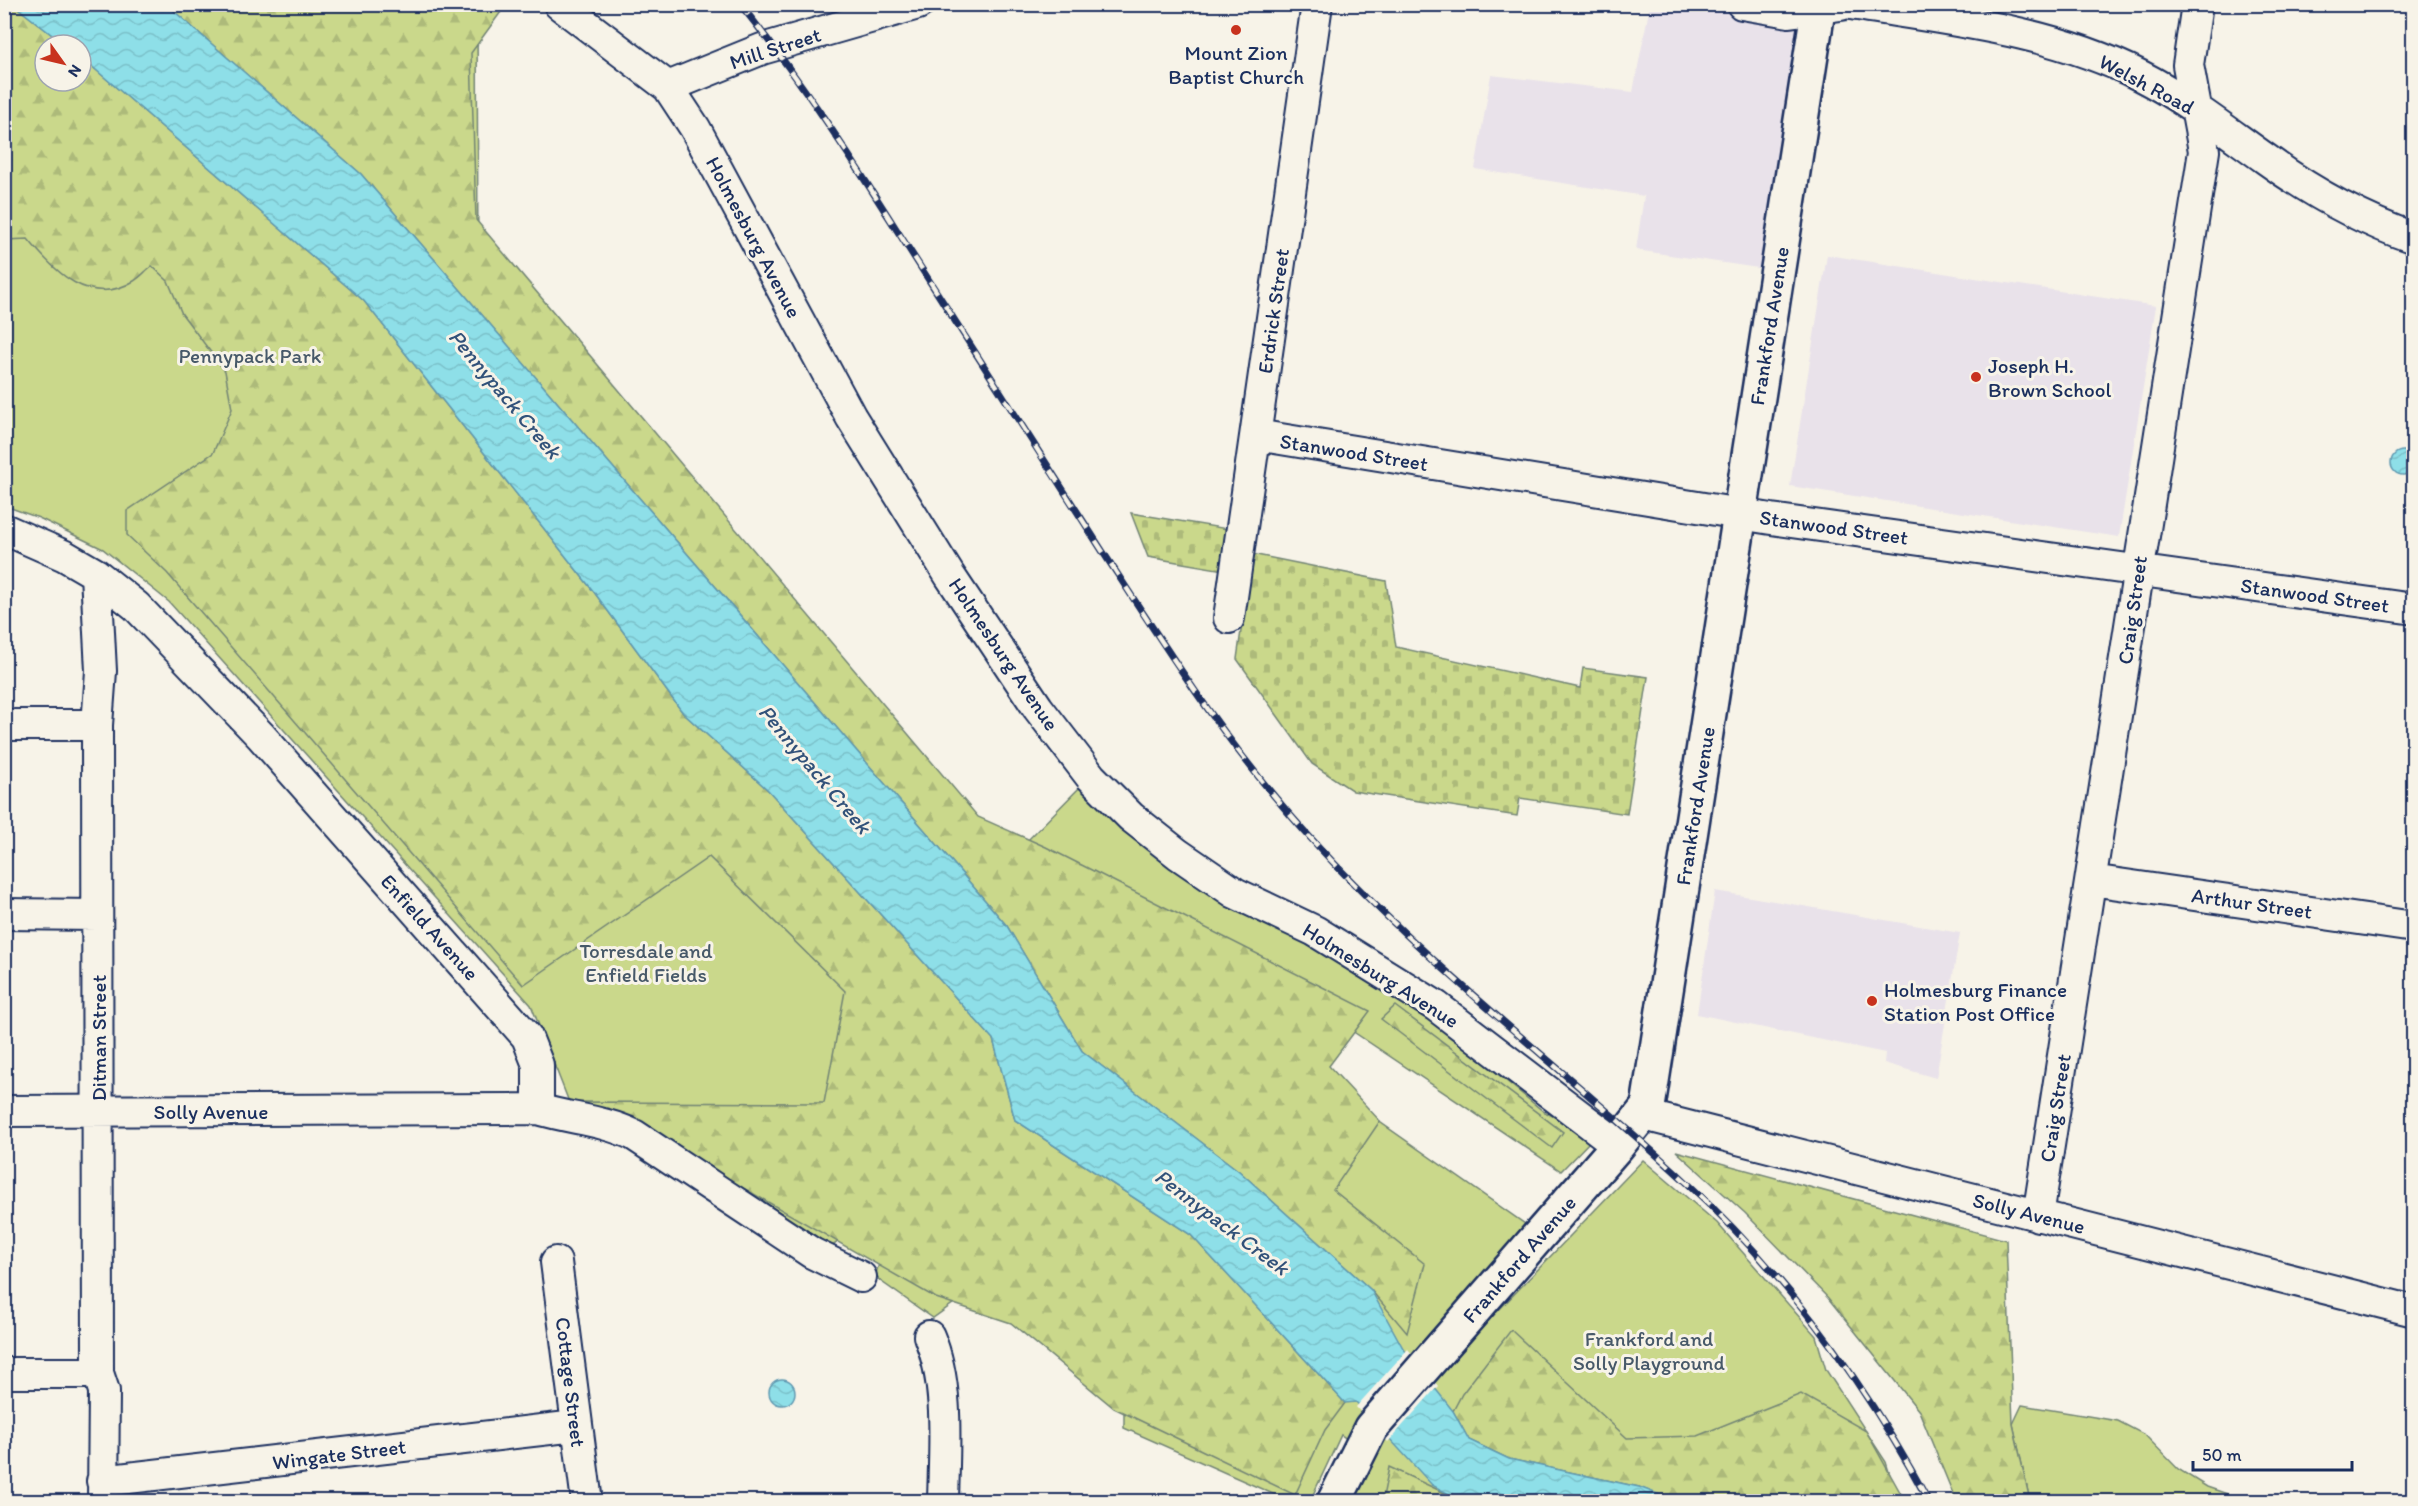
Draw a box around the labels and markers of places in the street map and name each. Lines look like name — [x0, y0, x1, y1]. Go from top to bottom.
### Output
marker: Mount Zion Baptist Church — [1229, 23, 1243, 37]
place label: Mount Zion Baptist Church — [1168, 40, 1304, 89]
place label: Joseph H. Brown School — [1988, 353, 2111, 402]
marker: Joseph H. Brown School — [1969, 370, 1983, 384]
place label: Holmesburg Finance Station Post Office — [1884, 977, 2067, 1026]
marker: Holmesburg Finance Station Post Office — [1865, 994, 1879, 1008]

